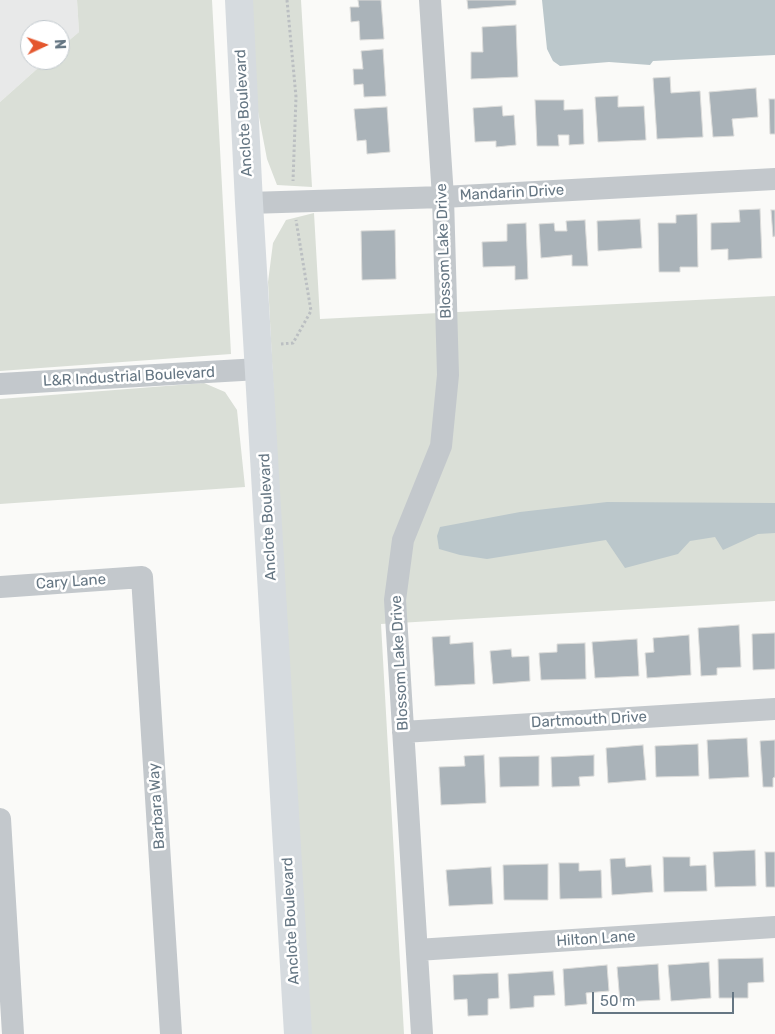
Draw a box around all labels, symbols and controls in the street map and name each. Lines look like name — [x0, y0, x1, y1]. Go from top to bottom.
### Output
north arrow — [20, 20, 70, 70]
text: N — [51, 39, 68, 50]
street label: Anclote Boulevard — [232, 49, 256, 177]
street label: Mandarin Drive — [459, 181, 565, 205]
street label: Blossom Lake Drive — [433, 183, 455, 319]
street label: L&R Industrial Boulevard — [43, 364, 215, 390]
street label: Anclote Boulevard — [256, 453, 280, 581]
street label: Cary Lane — [35, 571, 107, 593]
street label: Blossom Lake Drive — [387, 595, 413, 731]
street label: Dartmouth Drive — [531, 708, 647, 732]
street label: Barbara Way — [145, 762, 169, 850]
street label: Anclote Boulevard — [279, 857, 303, 985]
street label: Hilton Lane — [556, 927, 636, 951]
scale bar — [595, 982, 738, 1014]
text: 50 m — [600, 992, 635, 1010]

